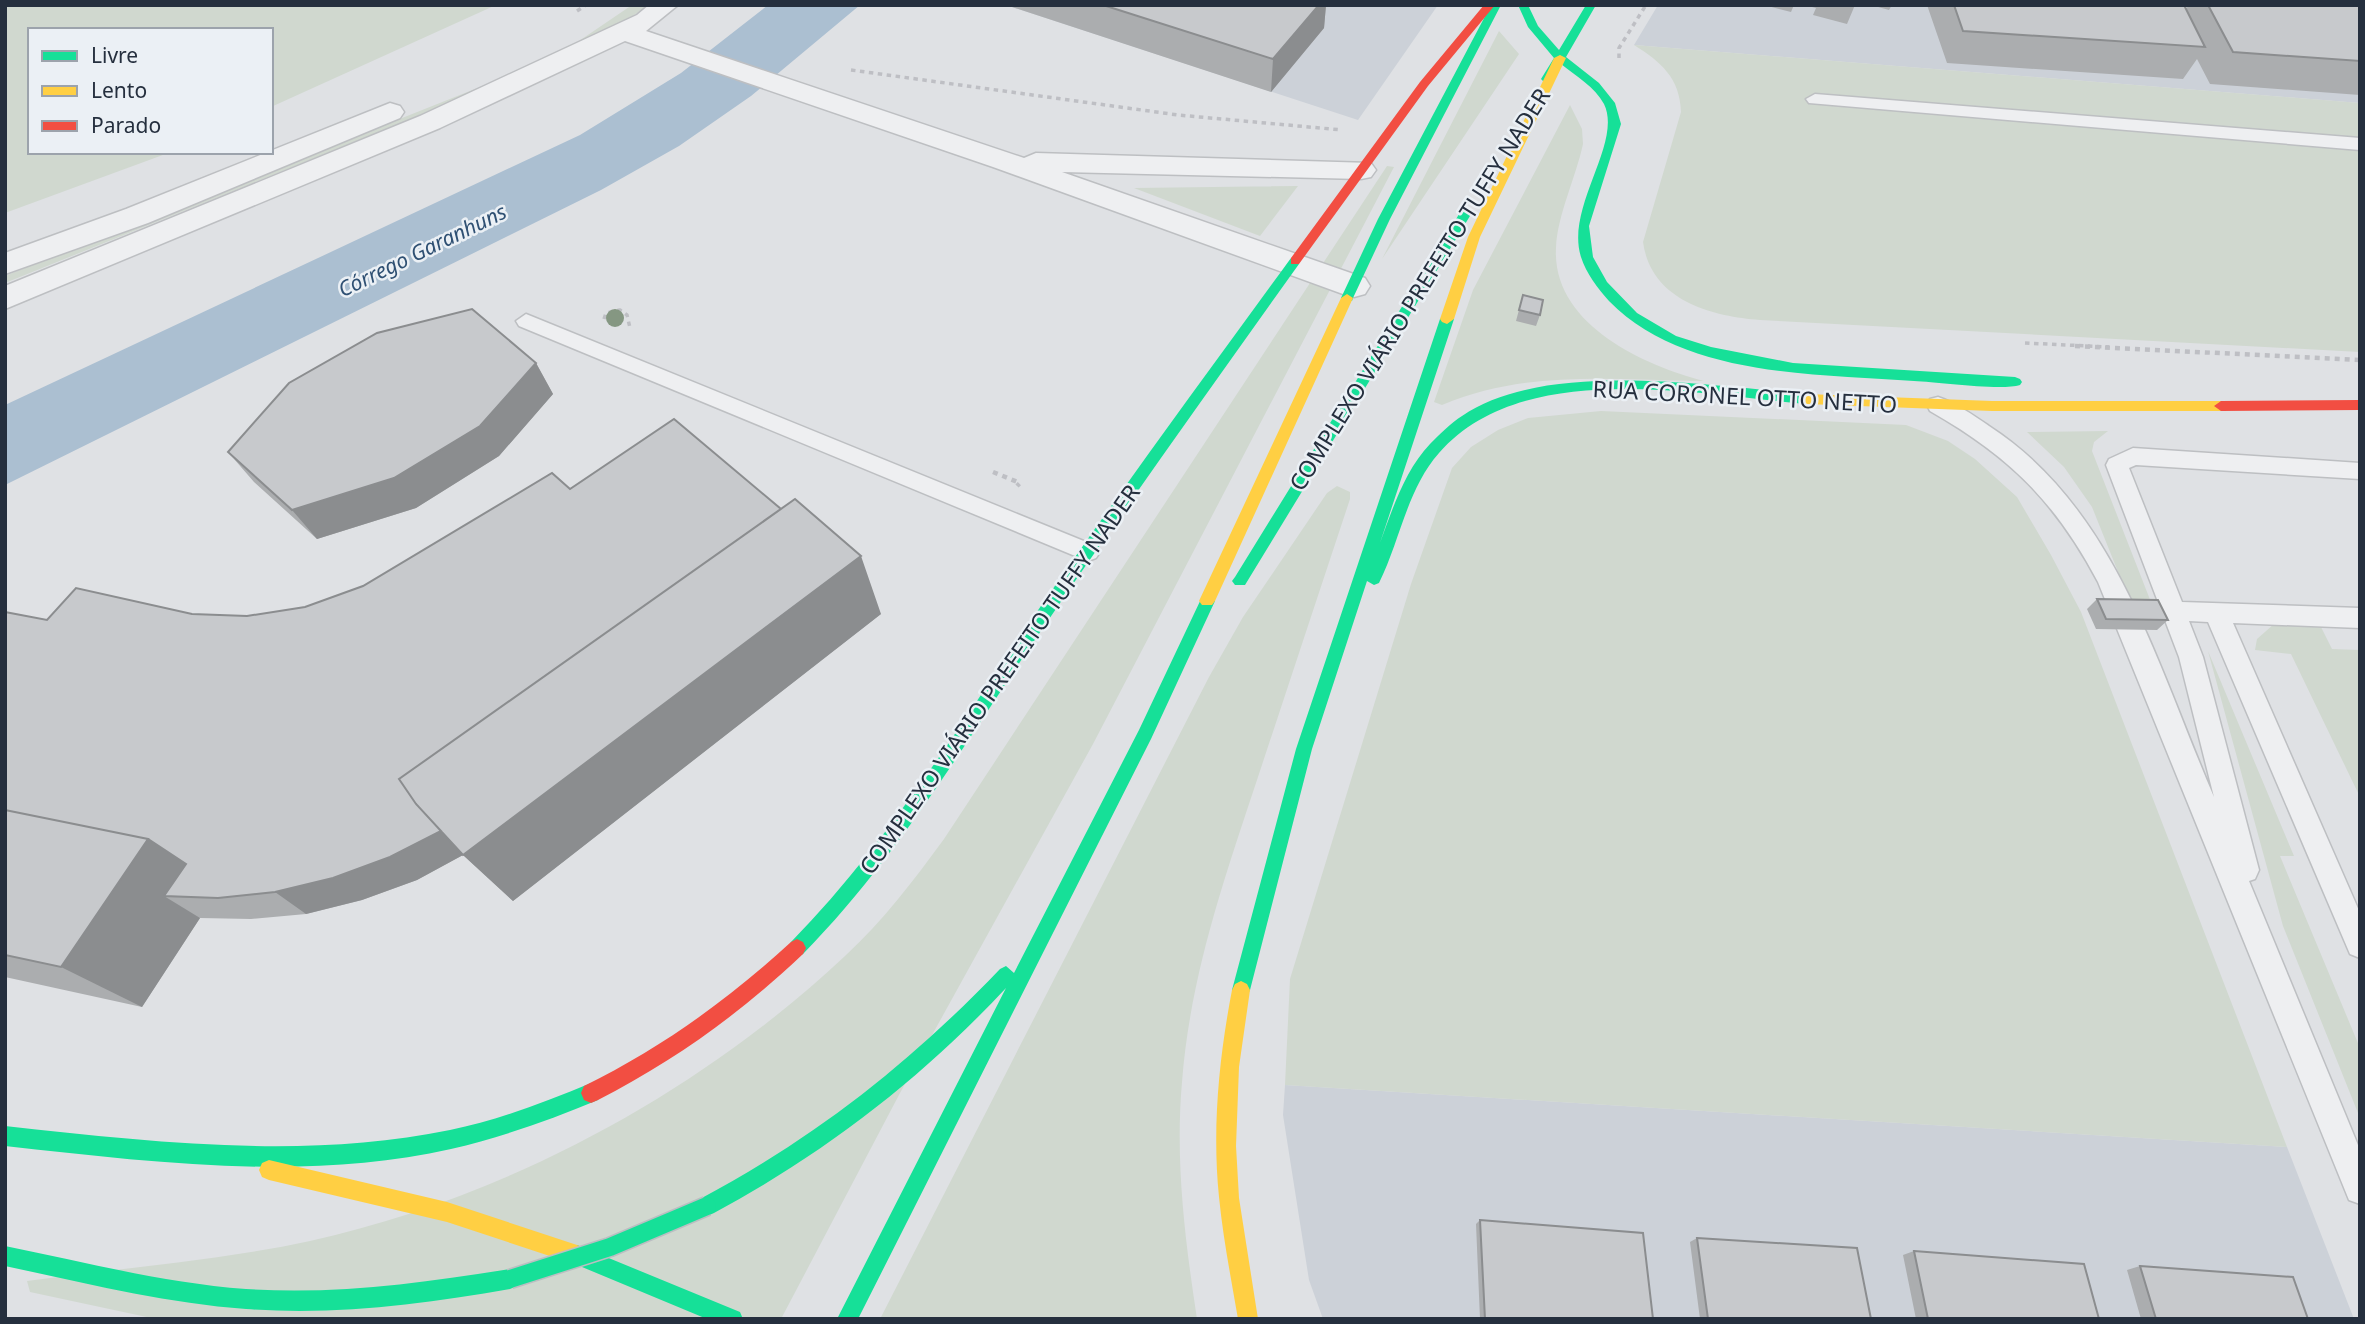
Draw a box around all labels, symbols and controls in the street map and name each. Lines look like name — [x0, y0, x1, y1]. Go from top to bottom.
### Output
legend — [28, 28, 273, 154]
text: Livre — [91, 41, 138, 69]
text: Lento — [91, 76, 147, 104]
street label: COMPLEXO VIÁRIO PREFEITO TUFFY NADER — [1281, 82, 1557, 496]
text: Parado — [91, 111, 161, 139]
water label: Córrego Garanhuns — [333, 197, 511, 303]
street label: RUA CORONEL OTTO NETTO — [1592, 372, 1898, 420]
street label: COMPLEXO VIÁRIO PREFEITO TUFFY NADER — [851, 478, 1147, 880]

